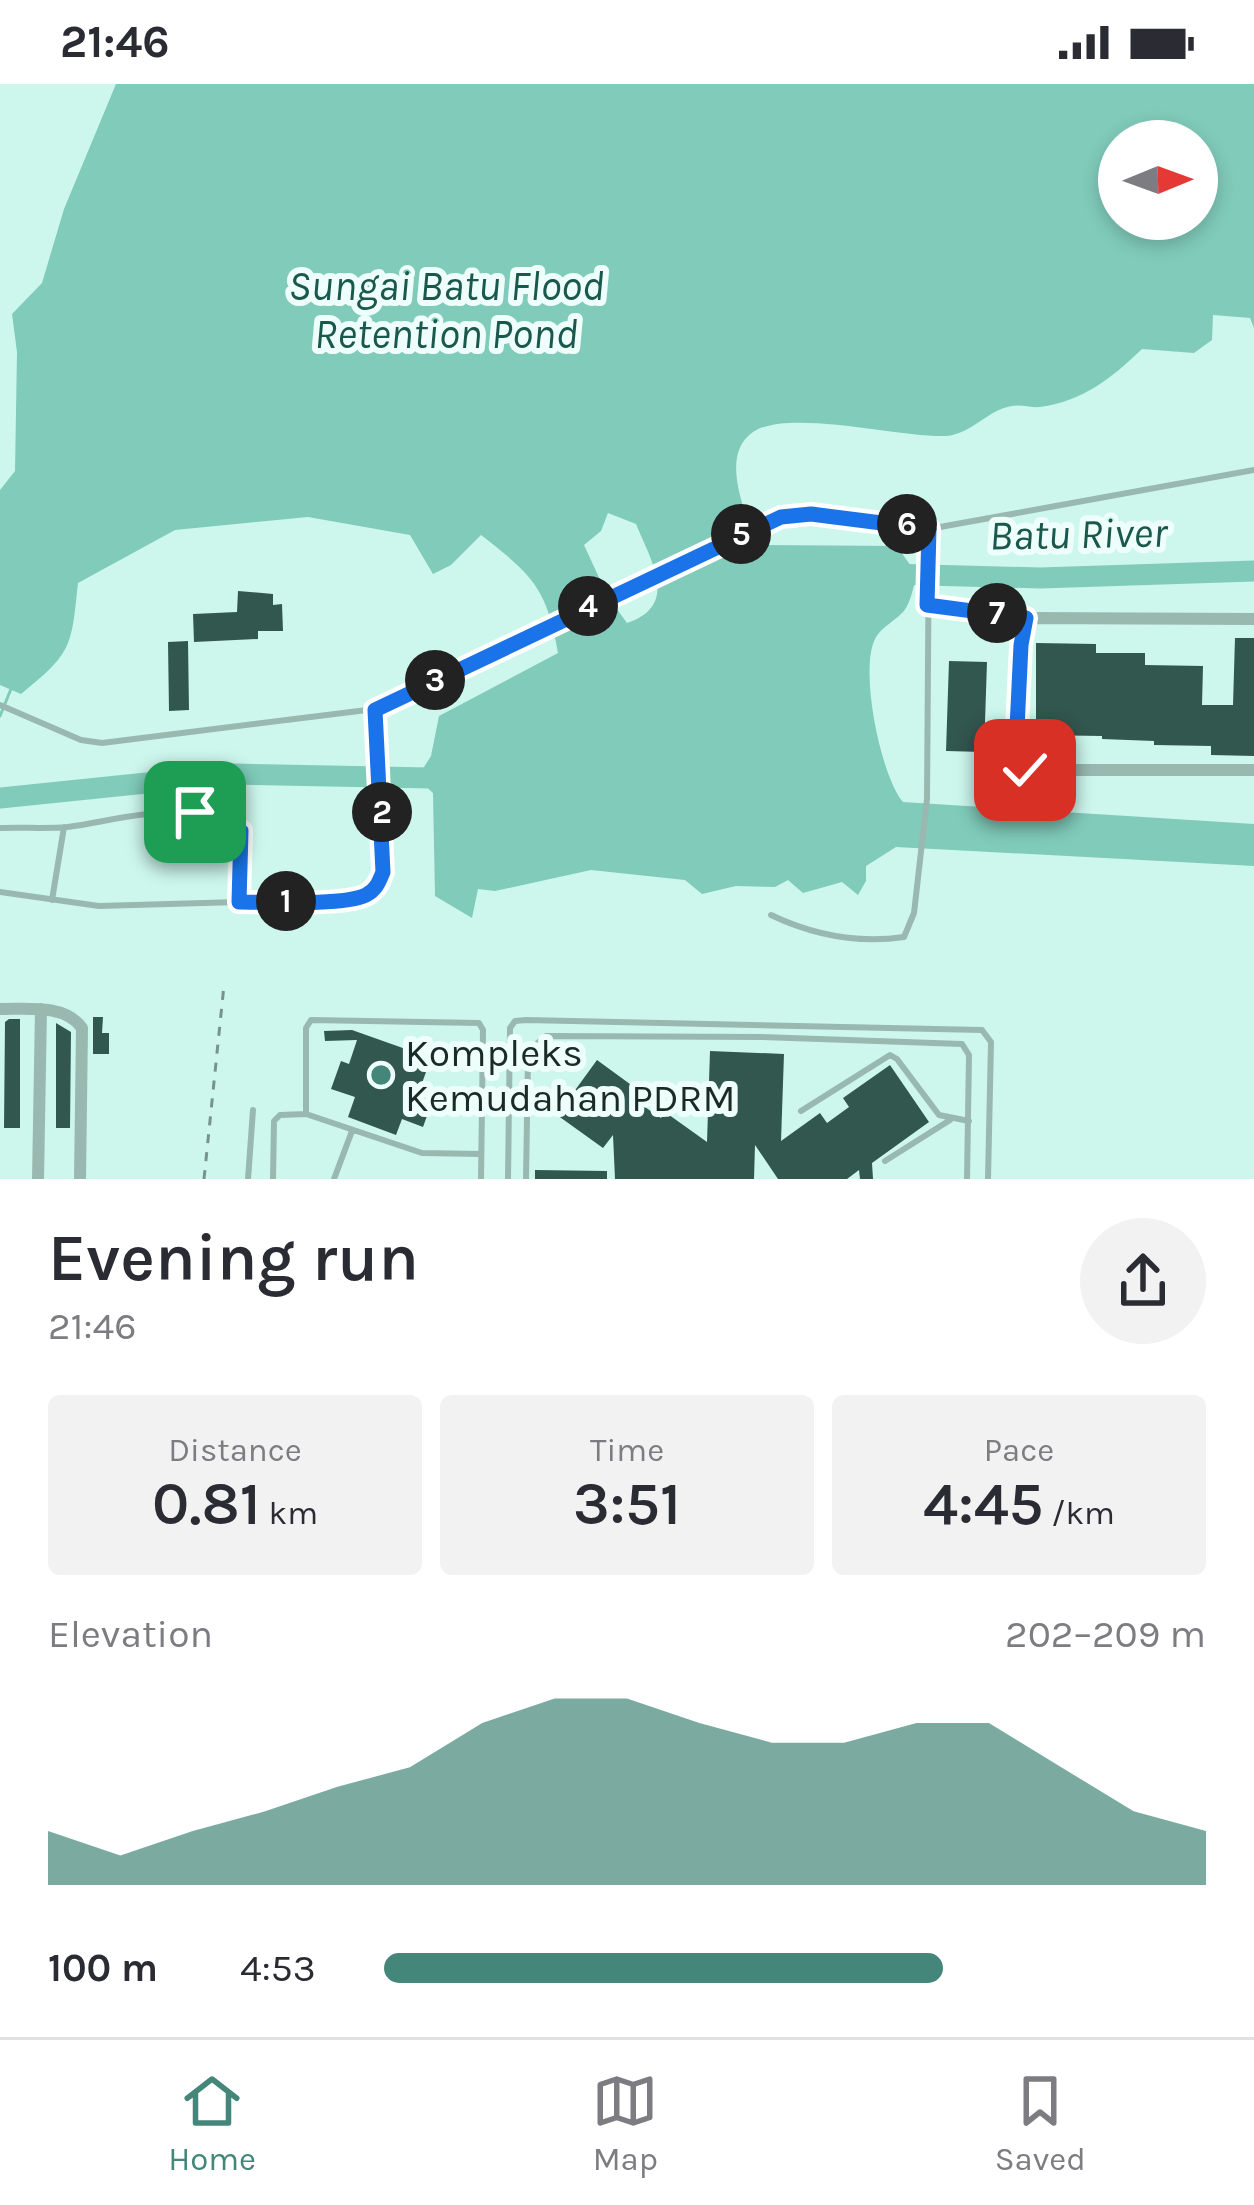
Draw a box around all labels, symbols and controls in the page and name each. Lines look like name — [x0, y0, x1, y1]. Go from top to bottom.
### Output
text: 21:46 — [60, 16, 170, 68]
north arrow — [1098, 120, 1218, 240]
map controls — [1098, 120, 1218, 240]
water label: Sungai Batu Flood Retention Pond — [288, 261, 604, 359]
pin: 6 — [877, 494, 937, 554]
pin: 5 — [711, 504, 771, 564]
text: 6 — [897, 505, 917, 543]
water label: Batu River — [989, 507, 1169, 561]
text: 5 — [731, 515, 751, 553]
pin: 4 — [558, 576, 618, 636]
pin: 7 — [967, 583, 1027, 643]
text: 4 — [578, 587, 598, 625]
text: 7 — [989, 594, 1005, 632]
pin: 3 — [405, 650, 465, 710]
text: 3 — [425, 661, 445, 699]
pin — [974, 719, 1076, 821]
icon: check — [992, 737, 1058, 803]
pin — [144, 761, 246, 863]
icon: arrive — [162, 779, 228, 845]
pin: 2 — [352, 782, 412, 842]
text: 2 — [372, 793, 392, 831]
pin: 1 — [256, 871, 316, 931]
text: 1 — [280, 882, 292, 920]
place label: Kompleks Kemudahan PDRM — [405, 1030, 735, 1121]
marker: Kompleks Kemudahan PDRM — [368, 1062, 394, 1088]
button: share — [1080, 1218, 1206, 1344]
text: Evening run — [48, 1219, 419, 1297]
text: 21:46 — [48, 1303, 137, 1349]
text: Distance — [168, 1431, 302, 1469]
text: Time — [590, 1431, 664, 1469]
text: Pace — [984, 1431, 1054, 1469]
text: 0.81 — [152, 1469, 261, 1539]
text: 3:51 — [573, 1469, 681, 1539]
text: 4:45 — [923, 1469, 1043, 1539]
text: km — [261, 1494, 318, 1532]
text: /km — [1043, 1494, 1115, 1532]
text: Elevation — [48, 1611, 213, 1657]
text: 202–209 m — [1005, 1611, 1206, 1657]
text: 100 m — [48, 1945, 158, 1991]
text: 4:53 — [240, 1945, 316, 1991]
tab: Home — [168, 2068, 256, 2178]
tab: Map — [592, 2068, 658, 2178]
tab: Saved — [995, 2068, 1086, 2178]

